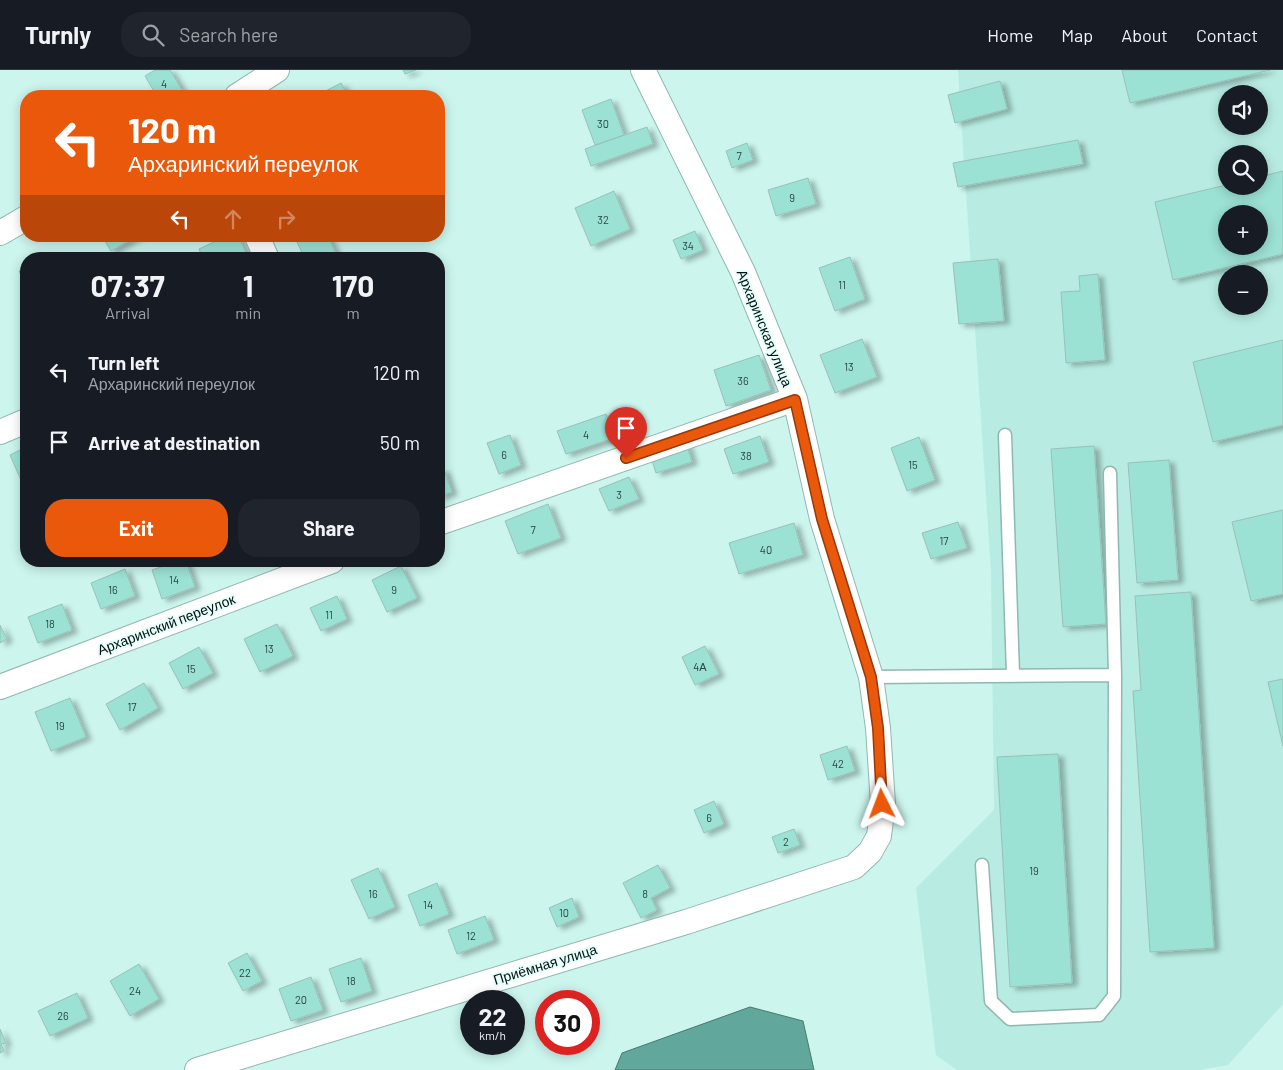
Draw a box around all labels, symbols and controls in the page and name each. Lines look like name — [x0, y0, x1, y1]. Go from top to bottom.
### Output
search box — [121, 12, 471, 57]
text: Turnly — [25, 20, 91, 49]
icon: search — [139, 21, 167, 49]
text: Search here — [179, 23, 278, 46]
text: Home — [987, 24, 1033, 46]
text: Map — [1061, 24, 1093, 46]
text: About — [1121, 24, 1168, 46]
text: Contact — [1196, 24, 1258, 46]
house number: 4 — [161, 77, 167, 90]
map controls — [1218, 85, 1268, 315]
button: sound — [1218, 85, 1268, 135]
text: 120 m — [128, 108, 216, 150]
icon: left — [45, 110, 110, 175]
house number: 30 — [597, 117, 609, 130]
button: search — [1218, 145, 1268, 195]
house number: 7 — [736, 149, 742, 162]
text: Архаринский переулок — [128, 150, 358, 176]
house number: 9 — [789, 191, 795, 204]
icon: left — [166, 205, 194, 233]
icon: ahead — [219, 205, 247, 233]
icon: right — [272, 205, 300, 233]
button: + — [1218, 205, 1268, 255]
house number: 32 — [597, 213, 609, 226]
house number: 34 — [682, 239, 694, 252]
button: − — [1218, 265, 1268, 315]
text: 07:37 — [91, 267, 165, 303]
text: 1 — [243, 267, 253, 303]
text: 170 — [332, 267, 374, 303]
street label: Архаринская улица — [734, 267, 796, 389]
house number: 11 — [838, 278, 846, 291]
text: Arrival — [105, 303, 150, 322]
text: min — [235, 303, 261, 322]
text: m — [346, 303, 360, 322]
text: Turn left — [88, 351, 159, 374]
icon: left — [45, 358, 73, 386]
house number: 13 — [844, 360, 854, 373]
text: 120 m — [373, 361, 420, 384]
text: Архаринский переулок — [88, 374, 255, 393]
house number: 36 — [737, 374, 749, 387]
pin — [605, 407, 647, 458]
icon: arrive — [612, 414, 640, 442]
icon: arrive — [45, 428, 73, 456]
house number: 4 — [583, 428, 589, 441]
text: Arrive at destination — [88, 431, 260, 454]
text: 50 m — [380, 431, 420, 454]
house number: 6 — [501, 448, 507, 461]
house number: 38 — [740, 449, 752, 462]
house number: 15 — [908, 458, 918, 471]
house number: 3 — [616, 488, 622, 501]
button: Exit — [45, 499, 228, 557]
button: Share — [238, 499, 420, 557]
house number: 7 — [530, 523, 536, 536]
house number: 17 — [939, 534, 949, 547]
house number: 40 — [760, 543, 772, 556]
house number: 14 — [169, 573, 179, 586]
house number: 16 — [108, 583, 118, 596]
house number: 9 — [391, 583, 397, 596]
street label: Архаринский переулок — [95, 590, 238, 658]
house number: 11 — [325, 608, 333, 621]
house number: 18 — [45, 617, 55, 630]
house number: 13 — [264, 642, 274, 655]
house number: 4А — [693, 660, 707, 673]
house number: 15 — [186, 662, 196, 675]
house number: 17 — [127, 700, 137, 713]
house number: 19 — [55, 719, 65, 732]
house number: 42 — [832, 757, 844, 770]
position arrow — [855, 777, 907, 829]
house number: 6 — [706, 811, 712, 824]
house number: 2 — [783, 835, 789, 848]
house number: 19 — [1029, 864, 1039, 877]
house number: 16 — [368, 887, 378, 900]
house number: 8 — [642, 887, 648, 900]
house number: 14 — [423, 898, 433, 911]
house number: 10 — [559, 906, 569, 919]
house number: 12 — [466, 929, 476, 942]
street label: Приёмная улица — [491, 940, 599, 988]
house number: 22 — [239, 966, 251, 979]
house number: 18 — [346, 974, 356, 987]
house number: 24 — [129, 984, 141, 997]
speed limit sign: 30 — [535, 990, 600, 1055]
house number: 20 — [295, 993, 307, 1006]
text: 22 — [478, 1001, 507, 1031]
house number: 26 — [57, 1009, 69, 1022]
text: km/h — [479, 1028, 506, 1042]

